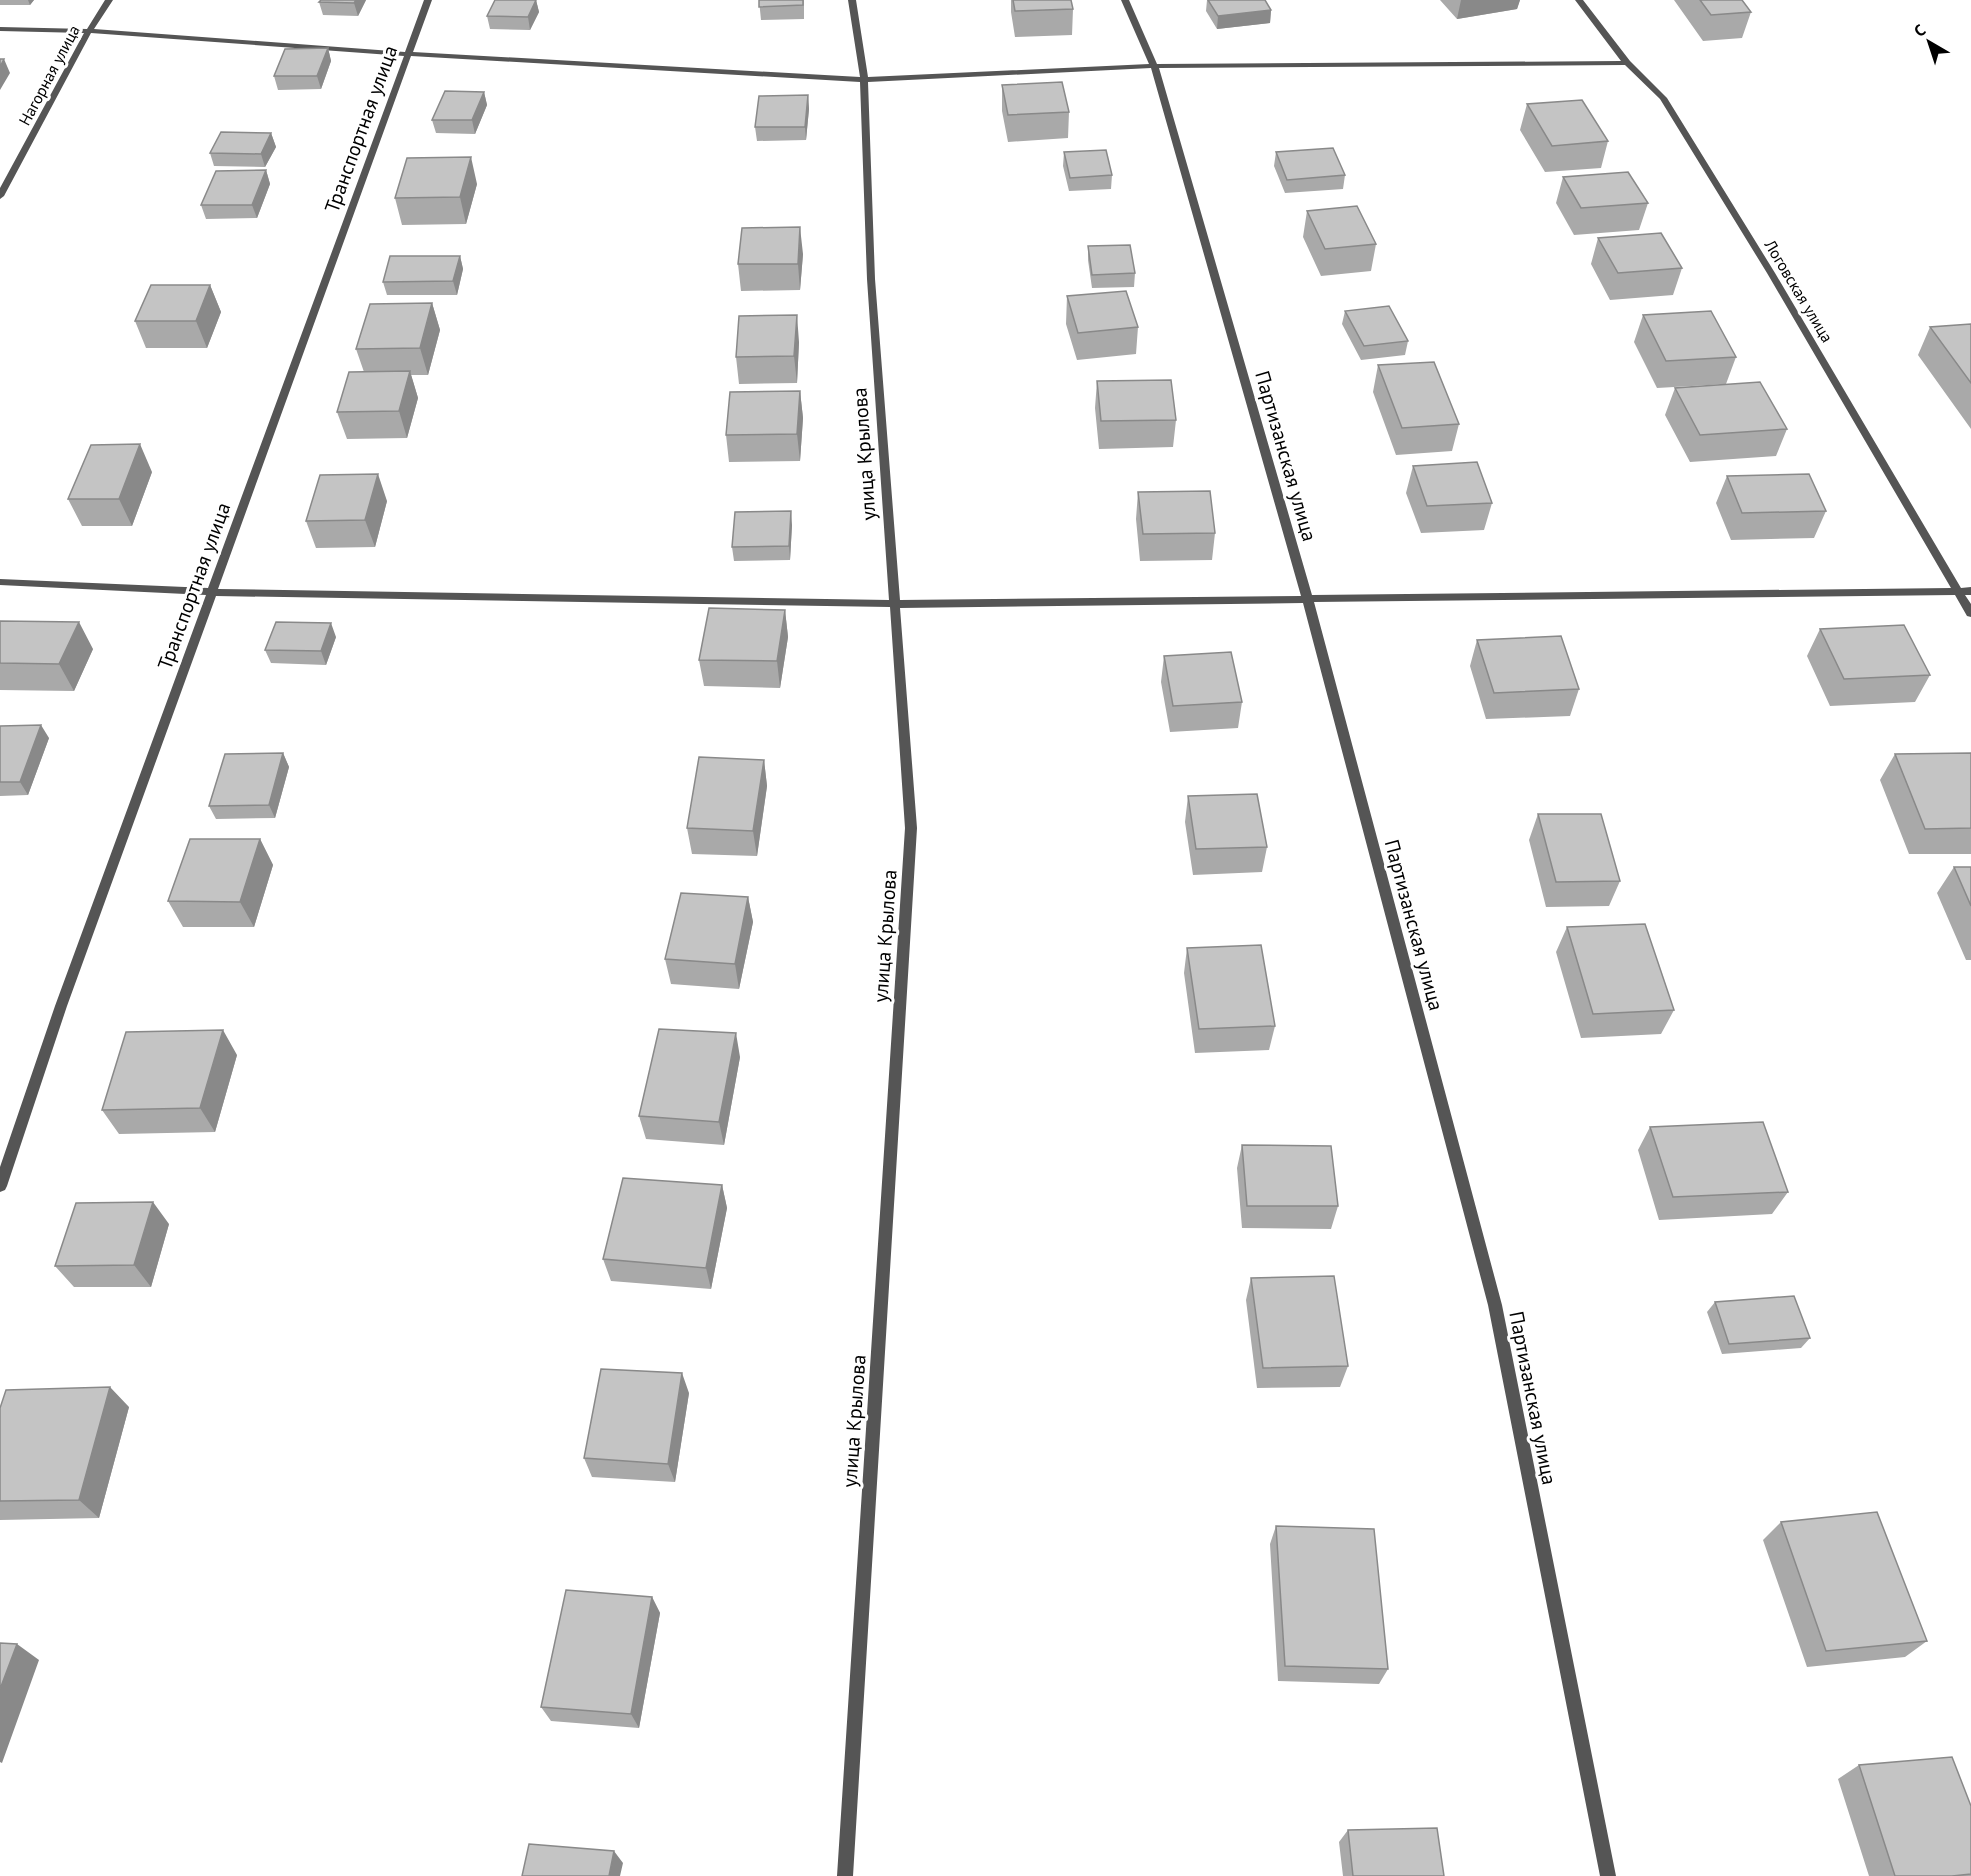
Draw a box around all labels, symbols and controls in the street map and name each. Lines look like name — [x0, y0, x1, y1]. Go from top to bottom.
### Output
north arrow — [1899, 12, 1959, 72]
text: С — [1910, 20, 1929, 41]
street label: Нагорная улица — [14, 21, 84, 129]
street label: Транспортная улица — [319, 42, 403, 216]
street label: Логовская улица — [1760, 235, 1837, 346]
street label: Партизанская улица — [1249, 368, 1323, 544]
street label: улица Крылова — [846, 387, 882, 521]
street label: Транспортная улица — [152, 499, 236, 673]
street label: Партизанская улица — [1379, 837, 1449, 1013]
street label: улица Крылова — [867, 869, 903, 1003]
street label: Партизанская улица — [1503, 1309, 1563, 1487]
street label: улица Крылова — [836, 1354, 872, 1488]

